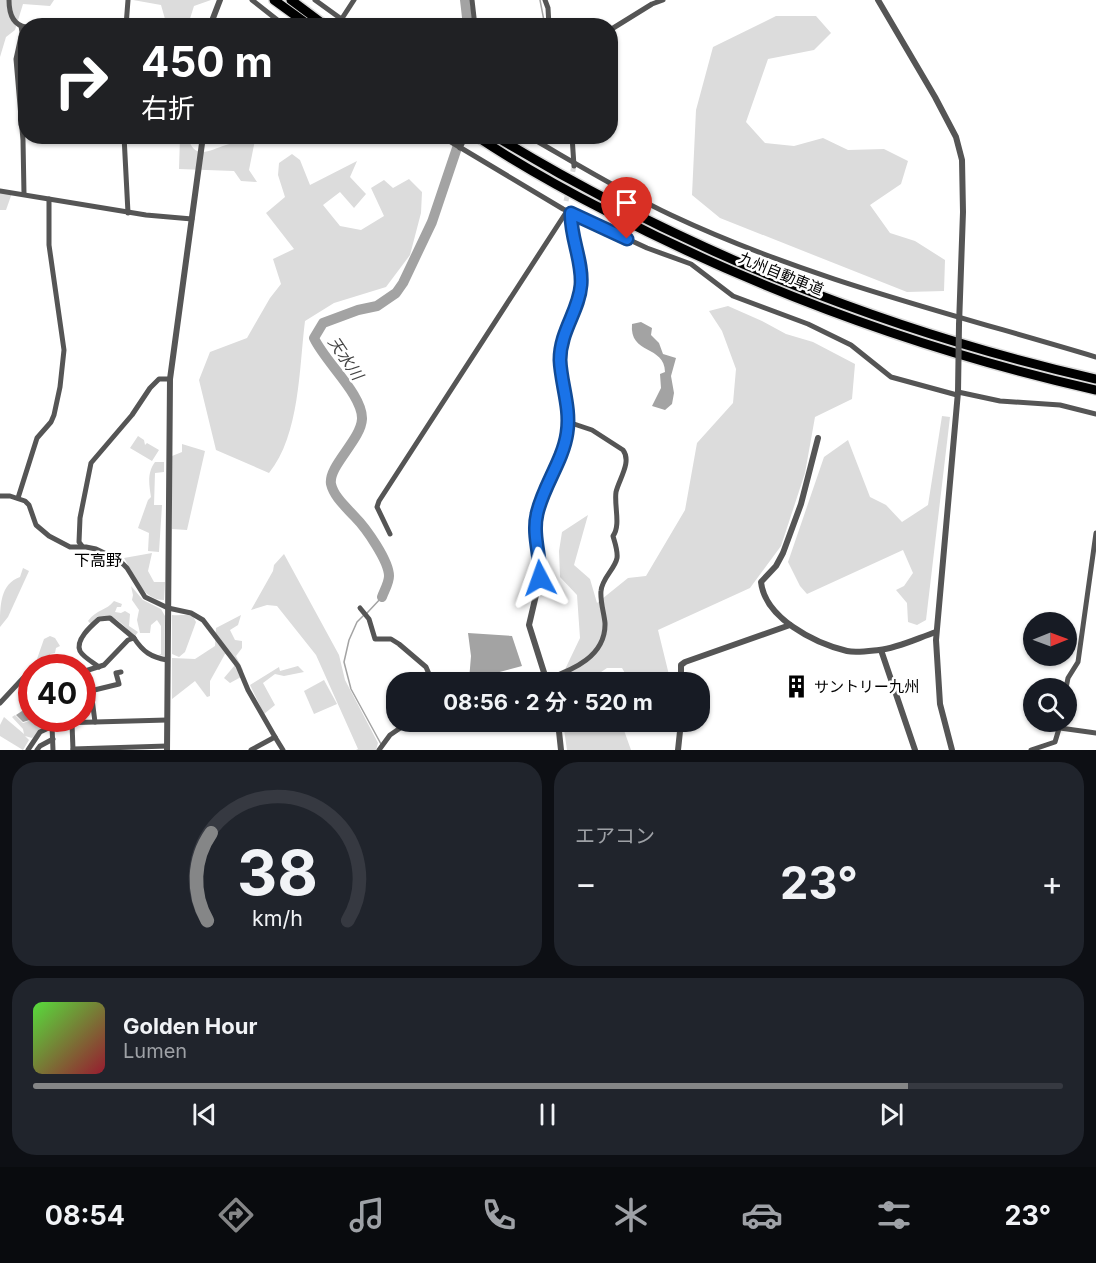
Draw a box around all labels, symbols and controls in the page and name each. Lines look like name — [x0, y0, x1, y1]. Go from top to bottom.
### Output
text: 450 m — [141, 36, 273, 87]
icon: right — [42, 42, 120, 120]
text: 右折 — [141, 92, 195, 125]
pin — [601, 177, 652, 239]
icon: arrive — [610, 186, 643, 219]
street label: 九州自動車道 — [736, 248, 826, 299]
water label: 天水川 — [324, 333, 369, 385]
position arrow — [508, 546, 572, 610]
district label: 下高野 — [74, 550, 122, 570]
north arrow — [1023, 612, 1077, 666]
map controls — [1023, 612, 1077, 732]
speed limit sign: 40 — [18, 654, 96, 732]
building icon: サントリー九州 — [783, 674, 809, 700]
place label: サントリー九州 — [814, 677, 919, 696]
button: search — [1023, 678, 1077, 732]
text: 08:56 · 2 分 · 520 m — [443, 689, 653, 715]
text: エアコン — [575, 824, 655, 848]
text: 38 — [237, 835, 317, 910]
text: 23° — [780, 855, 858, 910]
text: − — [575, 863, 597, 903]
text: + — [1041, 863, 1063, 903]
text: km/h — [252, 905, 302, 931]
text: Golden Hour — [123, 1013, 257, 1039]
text: Lumen — [123, 1039, 187, 1063]
icon: previous — [188, 1098, 221, 1131]
icon: pause — [531, 1098, 564, 1131]
icon: next — [875, 1098, 908, 1131]
icon: directions — [215, 1194, 257, 1236]
icon: music — [346, 1194, 388, 1236]
icon: phone — [478, 1194, 520, 1236]
icon: climate — [610, 1194, 652, 1236]
icon: car — [741, 1194, 783, 1236]
icon: filters — [873, 1194, 915, 1236]
text: 08:54 — [45, 1199, 125, 1232]
text: 23° — [1005, 1199, 1051, 1232]

